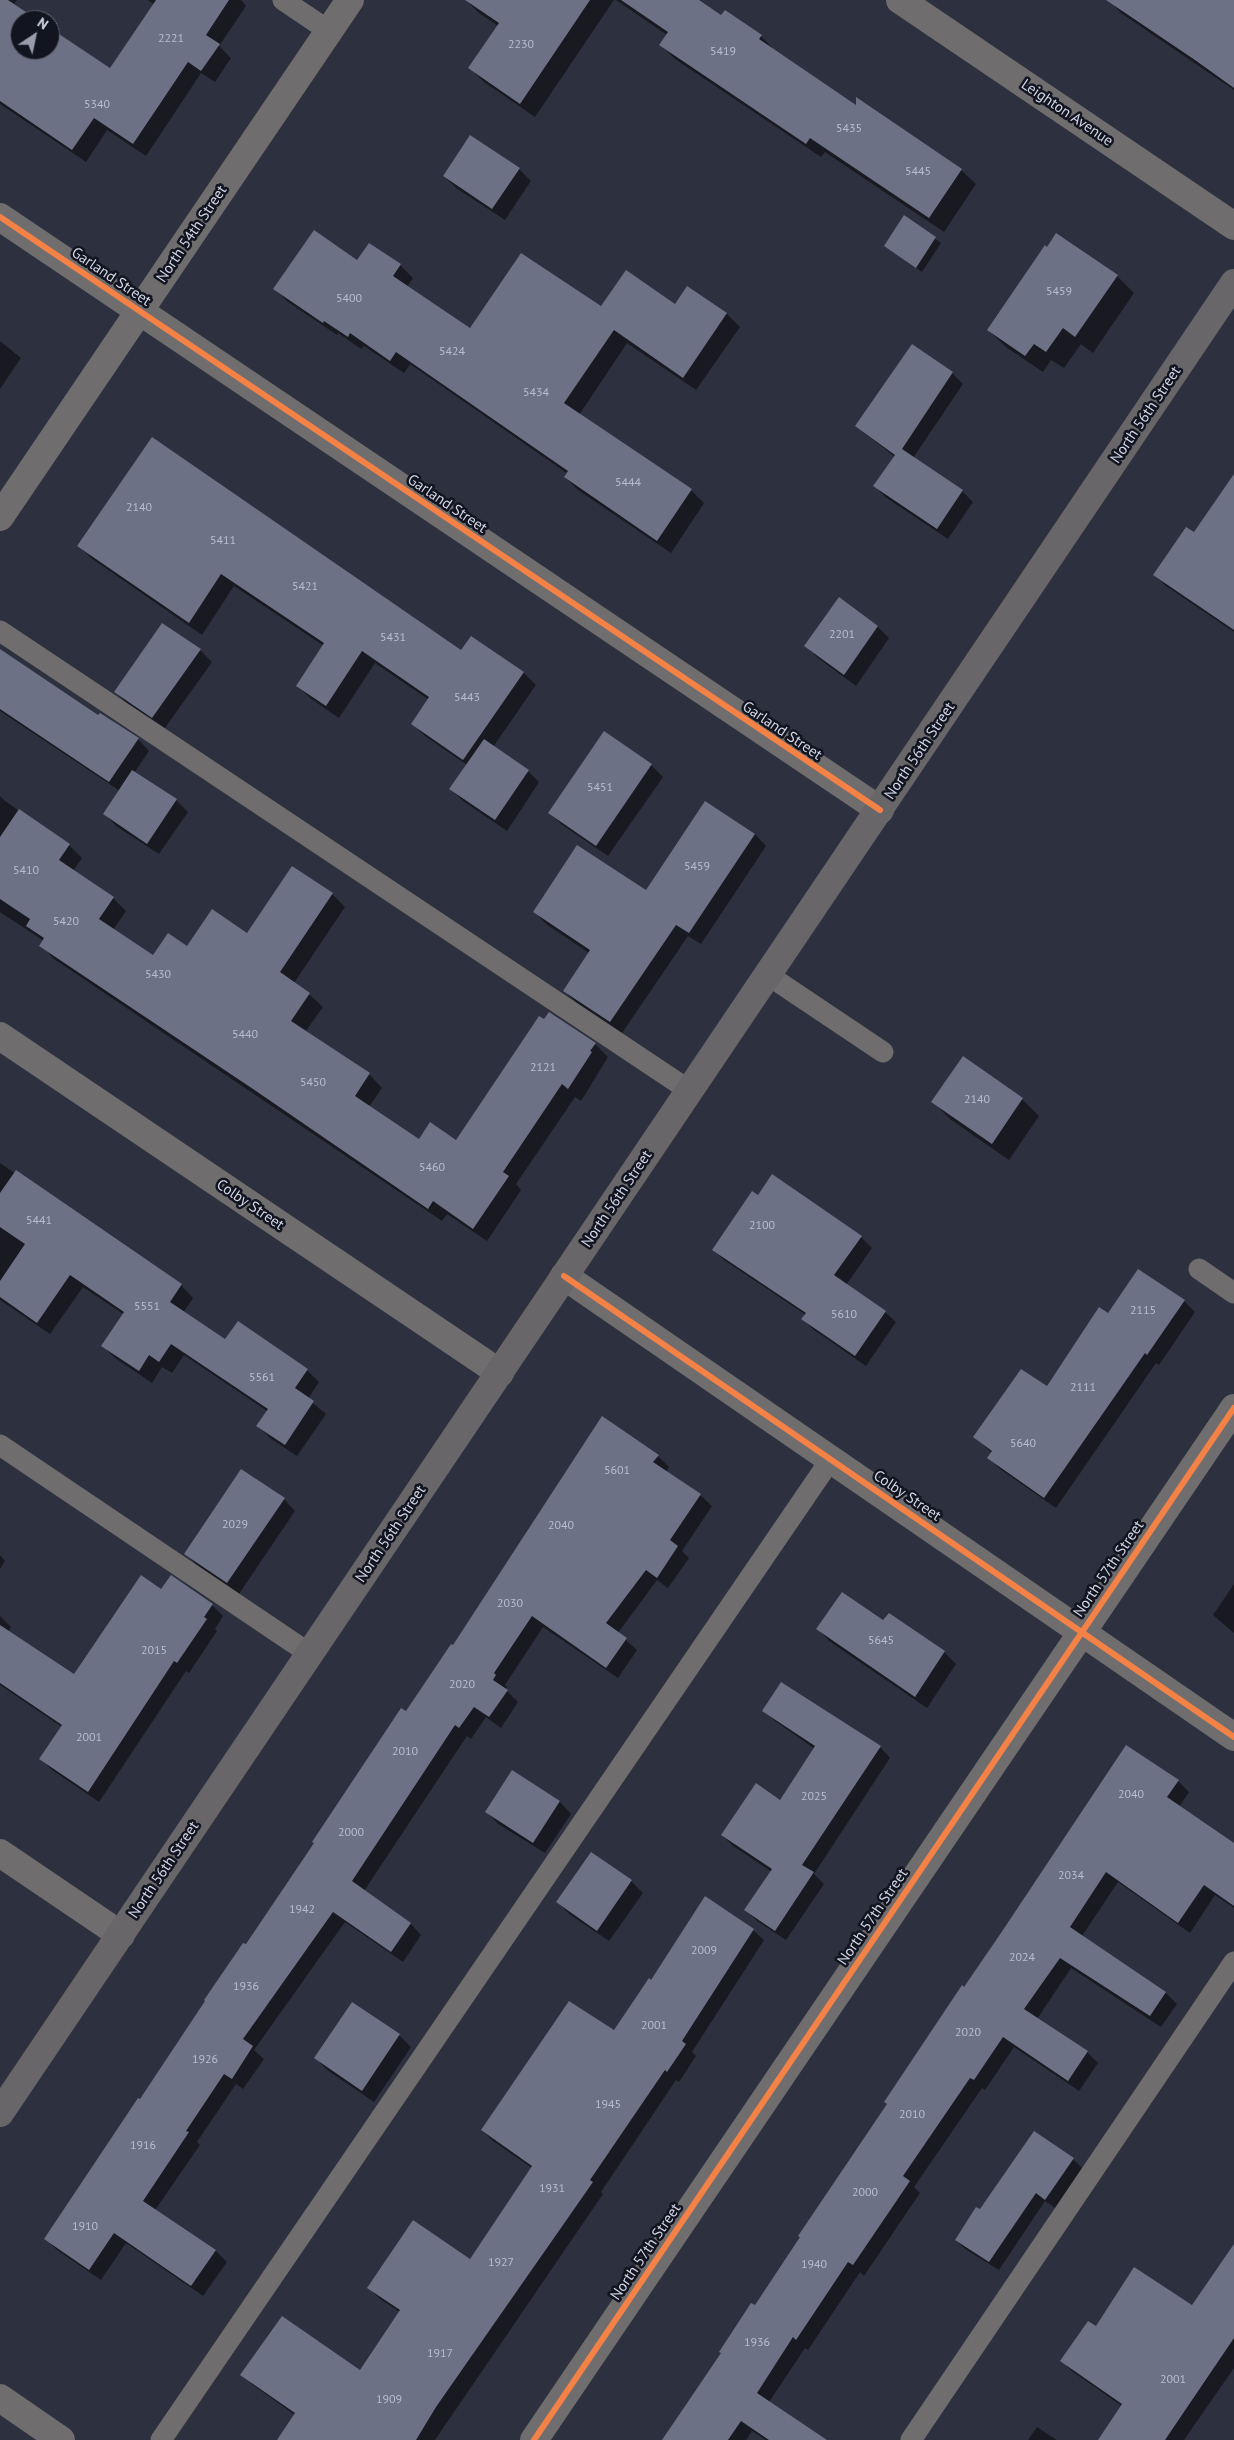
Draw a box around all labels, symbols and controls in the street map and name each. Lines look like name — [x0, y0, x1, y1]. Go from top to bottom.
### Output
north arrow — [10, 10, 60, 60]
text: N — [34, 13, 52, 33]
house number: 2221 — [158, 32, 184, 46]
house number: 2230 — [508, 38, 534, 52]
house number: 5419 — [710, 45, 736, 59]
street label: Leighton Avenue — [1018, 76, 1116, 150]
house number: 5340 — [84, 98, 110, 112]
house number: 5435 — [836, 122, 862, 136]
house number: 5445 — [905, 165, 931, 179]
street label: North 54th Street — [153, 182, 231, 286]
street label: Garland Street — [68, 244, 154, 310]
house number: 5459 — [1046, 285, 1072, 299]
house number: 5400 — [336, 292, 362, 306]
house number: 5424 — [439, 345, 465, 359]
street label: North 56th Street — [1107, 363, 1185, 467]
house number: 5434 — [523, 386, 549, 400]
street label: Garland Street — [404, 471, 490, 537]
house number: 5444 — [615, 476, 641, 490]
house number: 2140 — [126, 501, 152, 515]
house number: 5411 — [210, 534, 236, 548]
house number: 5421 — [292, 580, 318, 594]
house number: 2201 — [829, 628, 855, 642]
house number: 5431 — [380, 631, 406, 645]
house number: 5443 — [454, 691, 480, 705]
street label: Garland Street — [739, 698, 825, 764]
street label: North 56th Street — [881, 699, 959, 803]
house number: 5451 — [587, 781, 613, 795]
house number: 5459 — [684, 860, 710, 874]
house number: 5410 — [13, 864, 39, 878]
house number: 5420 — [53, 915, 79, 929]
house number: 5430 — [145, 968, 171, 982]
house number: 5440 — [232, 1028, 258, 1042]
house number: 2121 — [530, 1061, 556, 1075]
house number: 5450 — [300, 1076, 326, 1090]
house number: 2140 — [964, 1093, 990, 1107]
street label: North 56th Street — [578, 1147, 656, 1251]
house number: 5460 — [419, 1161, 445, 1175]
street label: Colby Street — [213, 1176, 287, 1234]
house number: 5441 — [26, 1214, 52, 1228]
house number: 2100 — [749, 1219, 775, 1233]
house number: 5551 — [134, 1300, 160, 1314]
house number: 2115 — [1130, 1304, 1156, 1318]
house number: 5610 — [831, 1308, 857, 1322]
house number: 5561 — [249, 1371, 275, 1385]
house number: 2111 — [1070, 1381, 1096, 1395]
house number: 5640 — [1010, 1437, 1036, 1451]
house number: 5601 — [604, 1464, 630, 1478]
street label: Colby Street — [870, 1467, 944, 1525]
street label: North 56th Street — [352, 1482, 430, 1586]
street label: North 57th Street — [1070, 1517, 1148, 1621]
house number: 2029 — [222, 1518, 248, 1532]
house number: 2040 — [548, 1519, 574, 1533]
house number: 2030 — [497, 1597, 523, 1611]
house number: 5645 — [868, 1634, 894, 1648]
house number: 2015 — [141, 1644, 167, 1658]
house number: 2020 — [449, 1678, 475, 1692]
house number: 2001 — [76, 1731, 102, 1745]
house number: 2010 — [392, 1745, 418, 1759]
house number: 2040 — [1118, 1788, 1144, 1802]
house number: 2025 — [801, 1790, 827, 1804]
street label: North 56th Street — [125, 1818, 203, 1922]
house number: 2000 — [338, 1826, 364, 1840]
street label: North 57th Street — [834, 1865, 912, 1969]
house number: 2034 — [1058, 1869, 1084, 1883]
house number: 1942 — [289, 1903, 315, 1917]
house number: 2009 — [691, 1944, 717, 1958]
house number: 2024 — [1009, 1951, 1035, 1965]
house number: 1936 — [233, 1980, 259, 1994]
house number: 2001 — [641, 2019, 667, 2033]
house number: 2020 — [955, 2026, 981, 2040]
house number: 1926 — [192, 2053, 218, 2067]
house number: 1945 — [595, 2098, 621, 2112]
house number: 2010 — [899, 2108, 925, 2122]
house number: 1916 — [130, 2139, 156, 2153]
house number: 1931 — [539, 2182, 565, 2196]
house number: 2000 — [852, 2186, 878, 2200]
street label: North 57th Street — [607, 2200, 685, 2304]
house number: 1910 — [72, 2220, 98, 2234]
house number: 1927 — [488, 2256, 514, 2270]
house number: 1940 — [801, 2258, 827, 2272]
house number: 1936 — [744, 2336, 770, 2350]
house number: 1917 — [427, 2347, 453, 2361]
house number: 2001 — [1160, 2373, 1186, 2387]
house number: 1909 — [376, 2393, 402, 2407]

